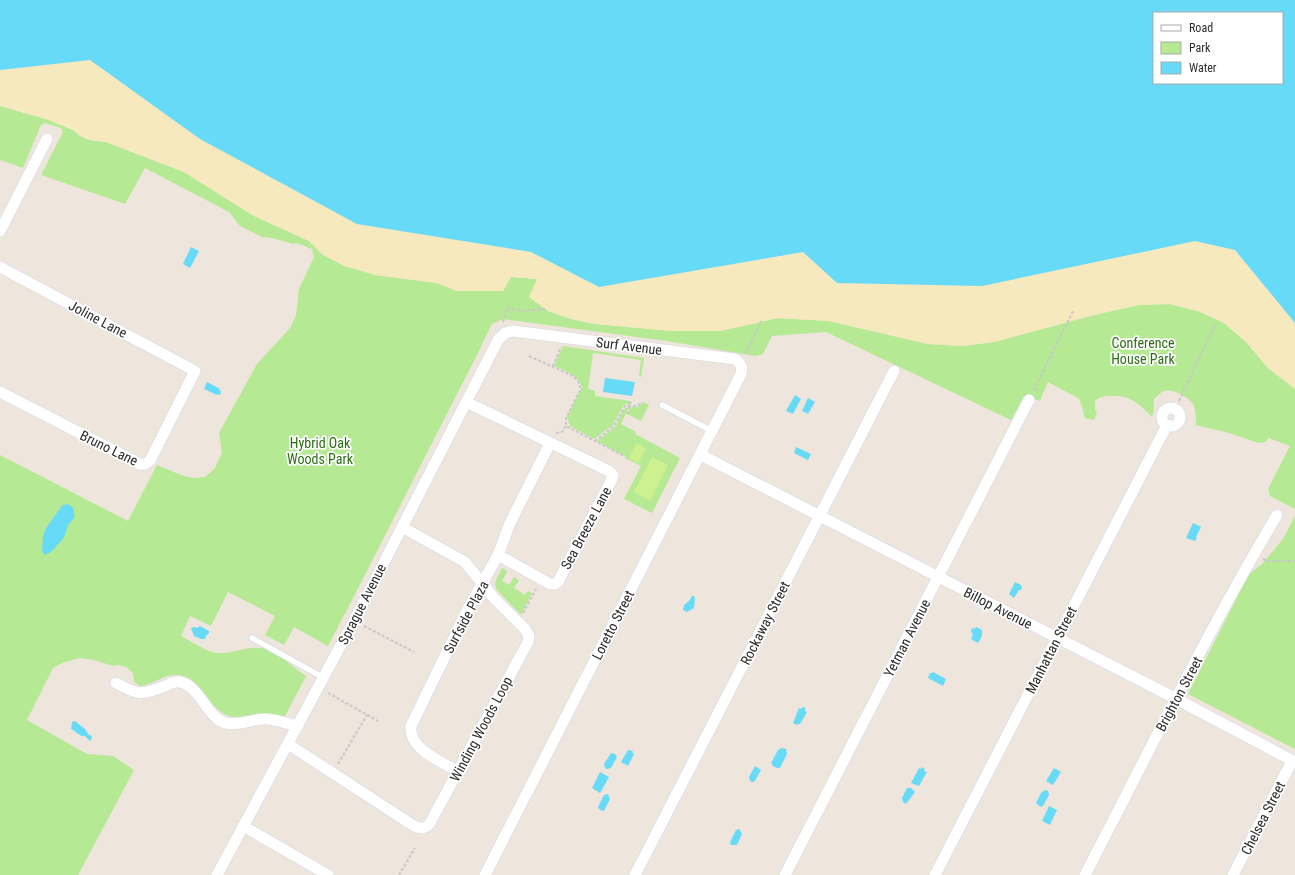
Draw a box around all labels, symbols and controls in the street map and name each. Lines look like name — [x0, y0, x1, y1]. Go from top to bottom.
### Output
legend — [1153, 12, 1283, 84]
text: Road — [1189, 21, 1213, 35]
text: Park — [1189, 41, 1211, 55]
text: Water — [1189, 61, 1217, 75]
street label: Joline Lane — [66, 297, 130, 341]
street label: Surf Avenue — [595, 334, 663, 358]
park label: Conference House Park — [1111, 335, 1175, 367]
street label: Bruno Lane — [77, 427, 141, 469]
park label: Hybrid Oak Woods Park — [287, 435, 354, 467]
street label: Sea Breeze Lane — [558, 484, 615, 572]
street label: Sprague Avenue — [335, 561, 389, 647]
street label: Surfside Plaza — [440, 578, 492, 656]
street label: Rockaway Street — [737, 579, 793, 667]
street label: Billop Avenue — [961, 584, 1035, 632]
street label: Loretto Street — [589, 588, 637, 662]
street label: Yetman Avenue — [881, 596, 934, 680]
street label: Manhattan Street — [1022, 604, 1080, 696]
street label: Brighton Street — [1153, 654, 1205, 734]
street label: Winding Woods Loop — [447, 674, 515, 784]
street label: Chelsea Street — [1238, 779, 1288, 857]

